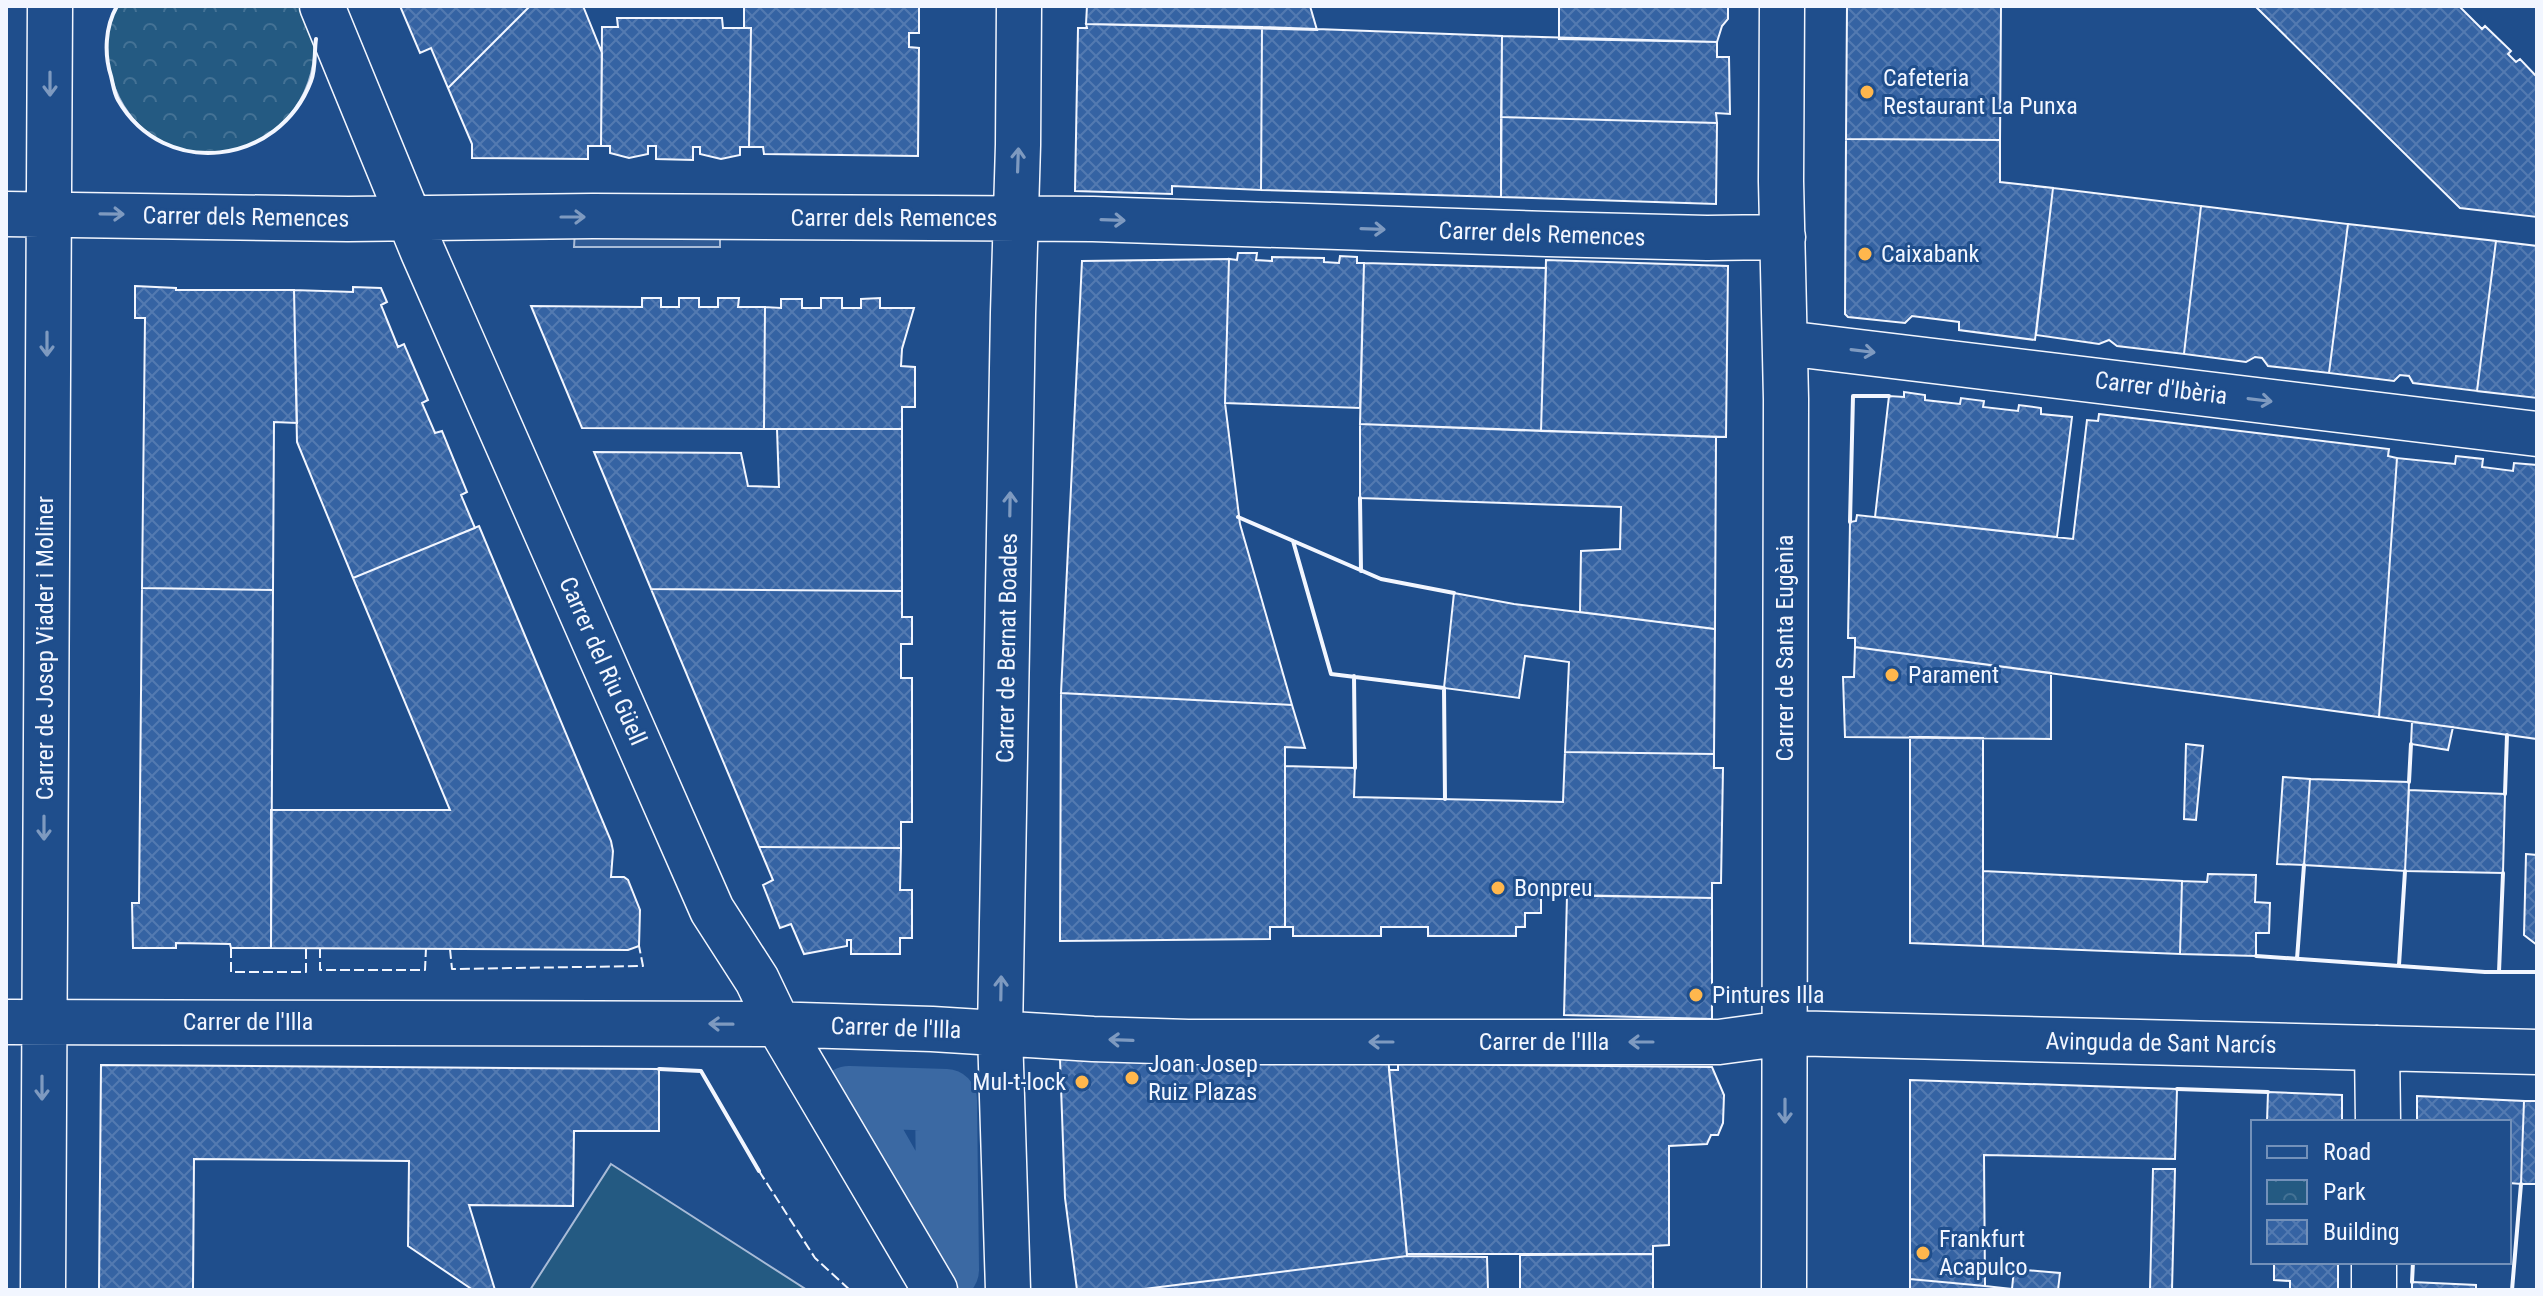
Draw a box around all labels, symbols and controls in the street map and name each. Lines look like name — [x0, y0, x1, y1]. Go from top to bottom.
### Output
place label: Cafeteria Restaurant La Punxa — [1883, 64, 2078, 120]
one-way arrow — [42, 70, 58, 97]
marker: Cafeteria Restaurant La Punxa — [1858, 83, 1876, 101]
one-way arrow — [1010, 147, 1025, 174]
street label: Carrer dels Remences — [142, 201, 350, 233]
street label: Carrer dels Remences — [791, 204, 997, 232]
one-way arrow — [98, 206, 125, 222]
one-way arrow — [559, 209, 586, 225]
one-way arrow — [1099, 212, 1126, 228]
street label: Carrer dels Remences — [1438, 216, 1646, 252]
one-way arrow — [1359, 221, 1386, 236]
place label: Caixabank — [1881, 240, 1980, 268]
marker: Caixabank — [1856, 245, 1874, 263]
one-way arrow — [39, 330, 55, 357]
one-way arrow — [1849, 344, 1876, 359]
street label: Carrer d'Ibèria — [2093, 366, 2229, 410]
one-way arrow — [2246, 392, 2273, 407]
one-way arrow — [1002, 491, 1017, 518]
street label: Carrer de Josep Viader i Moliner — [31, 496, 59, 800]
street label: Carrer de Bernat Boades — [991, 533, 1023, 763]
street label: Carrer de Santa Eugènia — [1771, 535, 1799, 761]
street label: Carrer del Riu Güell — [553, 573, 653, 749]
place label: Parament — [1908, 661, 1999, 689]
marker: Parament — [1883, 666, 1901, 684]
one-way arrow — [36, 814, 52, 841]
place label: Bonpreu — [1514, 874, 1593, 902]
marker: Bonpreu — [1489, 879, 1507, 897]
one-way arrow — [993, 975, 1009, 1002]
place label: Pintures Illa — [1712, 981, 1824, 1009]
marker: Pintures Illa — [1687, 986, 1705, 1004]
street label: Carrer de l'Illa — [183, 1008, 313, 1036]
street label: Carrer de l'Illa — [830, 1012, 962, 1044]
one-way arrow — [708, 1016, 735, 1032]
street label: Avinguda de Sant Narcís — [2045, 1027, 2277, 1059]
street label: Carrer de l'Illa — [1479, 1028, 1609, 1056]
one-way arrow — [1108, 1032, 1135, 1048]
one-way arrow — [1368, 1034, 1395, 1050]
one-way arrow — [1628, 1034, 1655, 1050]
place label: Joan Josep Ruiz Plazas — [1148, 1050, 1258, 1106]
place label: Mul-t-lock — [972, 1068, 1066, 1096]
marker: Joan Josep Ruiz Plazas — [1123, 1069, 1141, 1087]
marker: Mul-t-lock — [1073, 1073, 1091, 1091]
one-way arrow — [34, 1074, 50, 1101]
one-way arrow — [1777, 1097, 1793, 1124]
legend — [2251, 1120, 2511, 1264]
text: Road — [2323, 1138, 2371, 1166]
text: Park — [2323, 1178, 2366, 1206]
text: Building — [2323, 1218, 2400, 1246]
place label: Frankfurt Acapulco — [1939, 1225, 2028, 1281]
marker: Frankfurt Acapulco — [1914, 1244, 1932, 1262]

